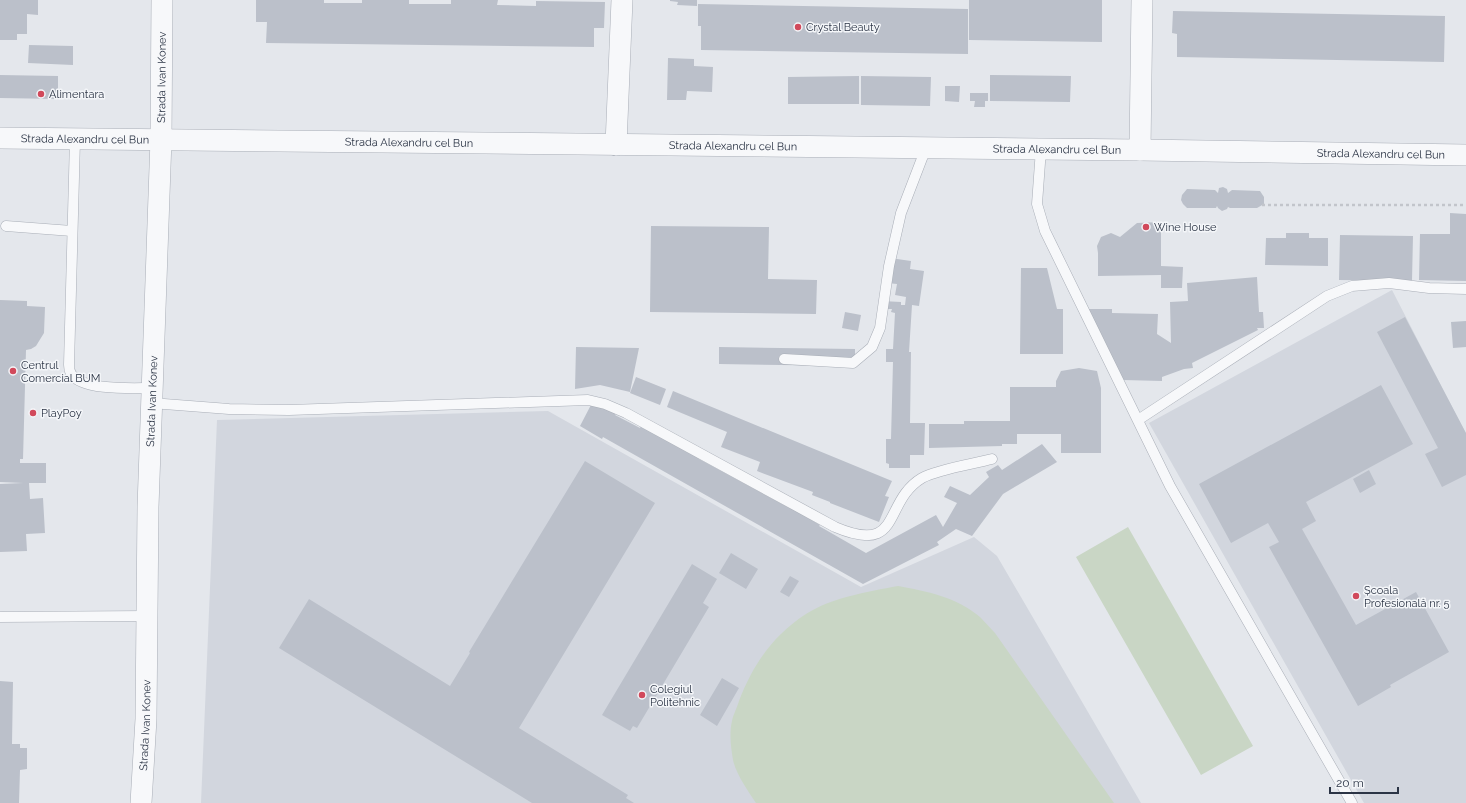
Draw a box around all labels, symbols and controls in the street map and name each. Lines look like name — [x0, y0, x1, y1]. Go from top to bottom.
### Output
place label: Crystal Beauty — [806, 21, 880, 34]
marker: Crystal Beauty — [793, 22, 803, 32]
street label: Strada Ivan Konev — [155, 32, 169, 123]
place label: Alimentara — [49, 88, 104, 101]
marker: Alimentara — [36, 89, 46, 99]
street label: Strada Alexandru cel Bun — [21, 132, 149, 147]
street label: Strada Alexandru cel Bun — [345, 136, 473, 150]
street label: Strada Alexandru cel Bun — [669, 139, 797, 153]
street label: Strada Alexandru cel Bun — [993, 142, 1121, 157]
street label: Strada Alexandru cel Bun — [1317, 147, 1445, 162]
place label: Wine House — [1154, 221, 1217, 234]
marker: Wine House — [1141, 222, 1151, 232]
street label: Strada Ivan Konev — [144, 355, 160, 447]
place label: Centrul Comercial BUM — [21, 359, 101, 385]
marker: Centrul Comercial BUM — [8, 366, 18, 376]
place label: PlayPoy — [41, 407, 82, 420]
marker: PlayPoy — [28, 408, 38, 418]
place label: Școala Profesională nr. 5 — [1364, 584, 1449, 610]
marker: Școala Profesională nr. 5 — [1351, 591, 1361, 601]
street label: Strada Ivan Konev — [137, 679, 153, 771]
place label: Colegiul Politehnic — [650, 683, 700, 709]
marker: Colegiul Politehnic — [637, 690, 647, 700]
scale bar — [1330, 769, 1398, 795]
text: 20 m — [1336, 776, 1364, 790]

